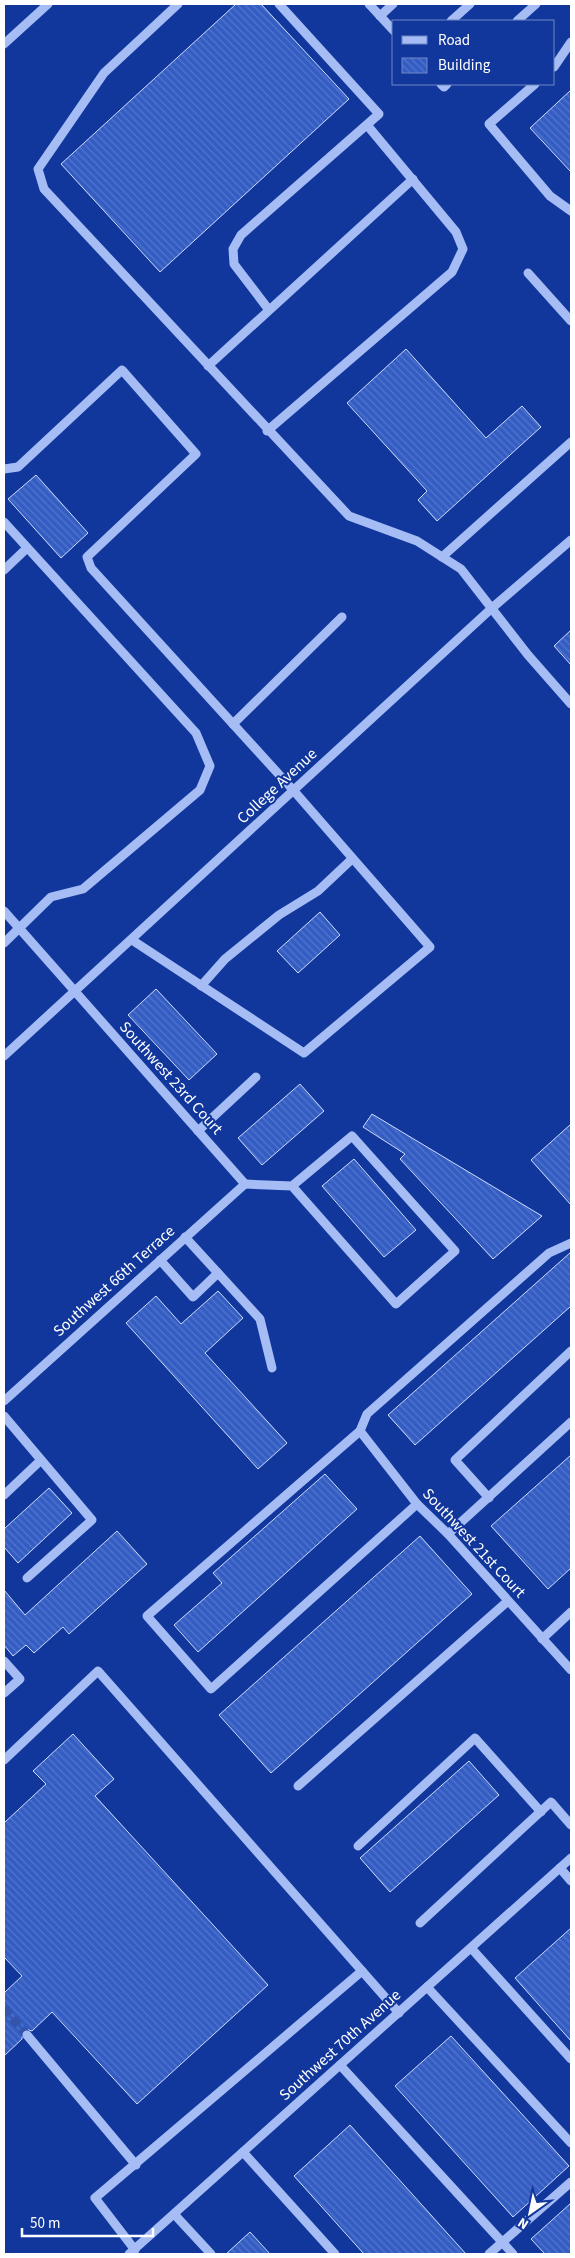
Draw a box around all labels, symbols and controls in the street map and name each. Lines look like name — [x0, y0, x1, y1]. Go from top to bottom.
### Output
legend — [392, 20, 555, 85]
text: Road — [438, 30, 470, 51]
text: Building — [438, 55, 491, 76]
street label: College Avenue — [232, 743, 322, 829]
street label: Southwest 23rd Court — [114, 1017, 228, 1140]
street label: Southwest 66th Terrace — [48, 1220, 180, 1342]
street label: Southwest 21st Court — [417, 1483, 531, 1603]
street label: Southwest 70th Avenue — [274, 1984, 406, 2106]
north arrow — [505, 2188, 555, 2238]
scale bar — [22, 2206, 154, 2238]
text: N — [514, 2212, 533, 2234]
text: 50 m — [30, 2213, 60, 2234]

